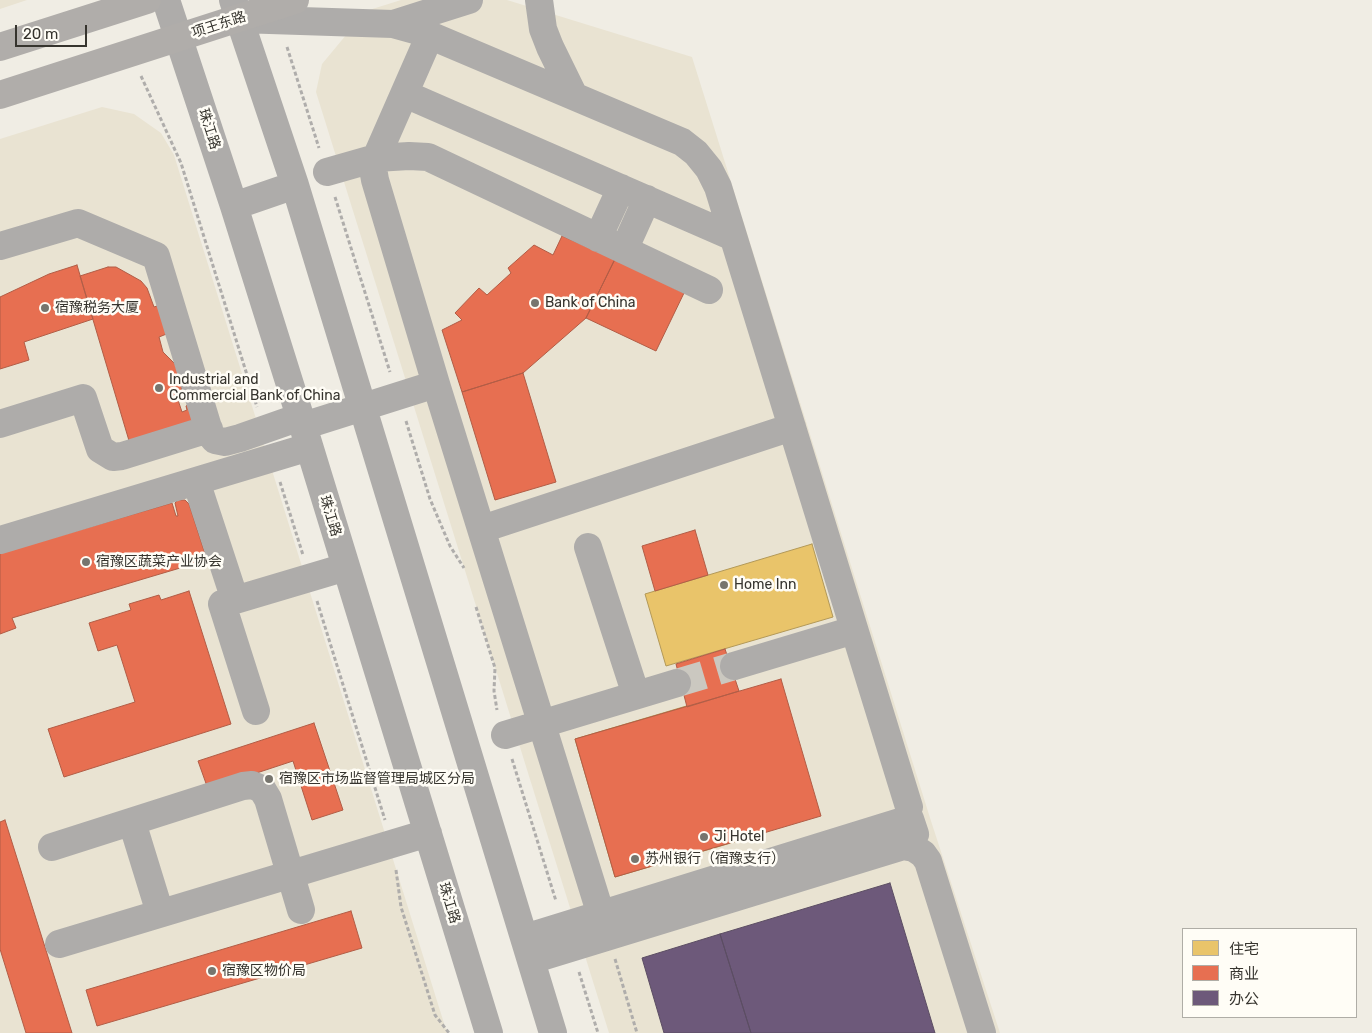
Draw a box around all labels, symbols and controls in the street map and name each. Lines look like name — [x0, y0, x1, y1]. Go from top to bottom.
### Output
street label: 项王东路 — [190, 8, 248, 42]
scale bar — [18, 15, 90, 47]
text: 20 m — [23, 25, 58, 43]
street label: 珠江路 — [195, 106, 223, 152]
place label: Bank of China — [545, 295, 635, 311]
marker: Bank of China — [529, 297, 541, 309]
place label: 宿豫税务大厦 — [55, 300, 139, 316]
marker: 宿豫税务大厦 — [39, 302, 51, 314]
place label: Industrial and Commercial Bank of China — [169, 372, 340, 404]
marker: Industrial and Commercial Bank of China — [153, 382, 165, 394]
street label: 珠江路 — [316, 493, 344, 539]
place label: 宿豫区蔬菜产业协会 — [96, 554, 222, 570]
marker: 宿豫区蔬菜产业协会 — [80, 556, 92, 568]
place label: Home Inn — [734, 577, 797, 593]
marker: Home Inn — [718, 579, 730, 591]
place label: 宿豫区市场监督管理局城区分局 — [279, 771, 475, 787]
marker: 宿豫区市场监督管理局城区分局 — [263, 773, 275, 785]
place label: Ji Hotel — [714, 829, 764, 845]
marker: Ji Hotel — [698, 831, 710, 843]
place label: 苏州银行（宿豫支行） — [645, 851, 785, 867]
marker: 苏州银行（宿豫支行） — [629, 853, 641, 865]
street label: 珠江路 — [435, 880, 463, 926]
legend — [1182, 928, 1357, 1018]
text: 住宅 — [1229, 940, 1259, 958]
place label: 宿豫区物价局 — [222, 963, 306, 979]
marker: 宿豫区物价局 — [206, 965, 218, 977]
text: 商业 — [1229, 965, 1259, 983]
text: 办公 — [1229, 990, 1259, 1008]

